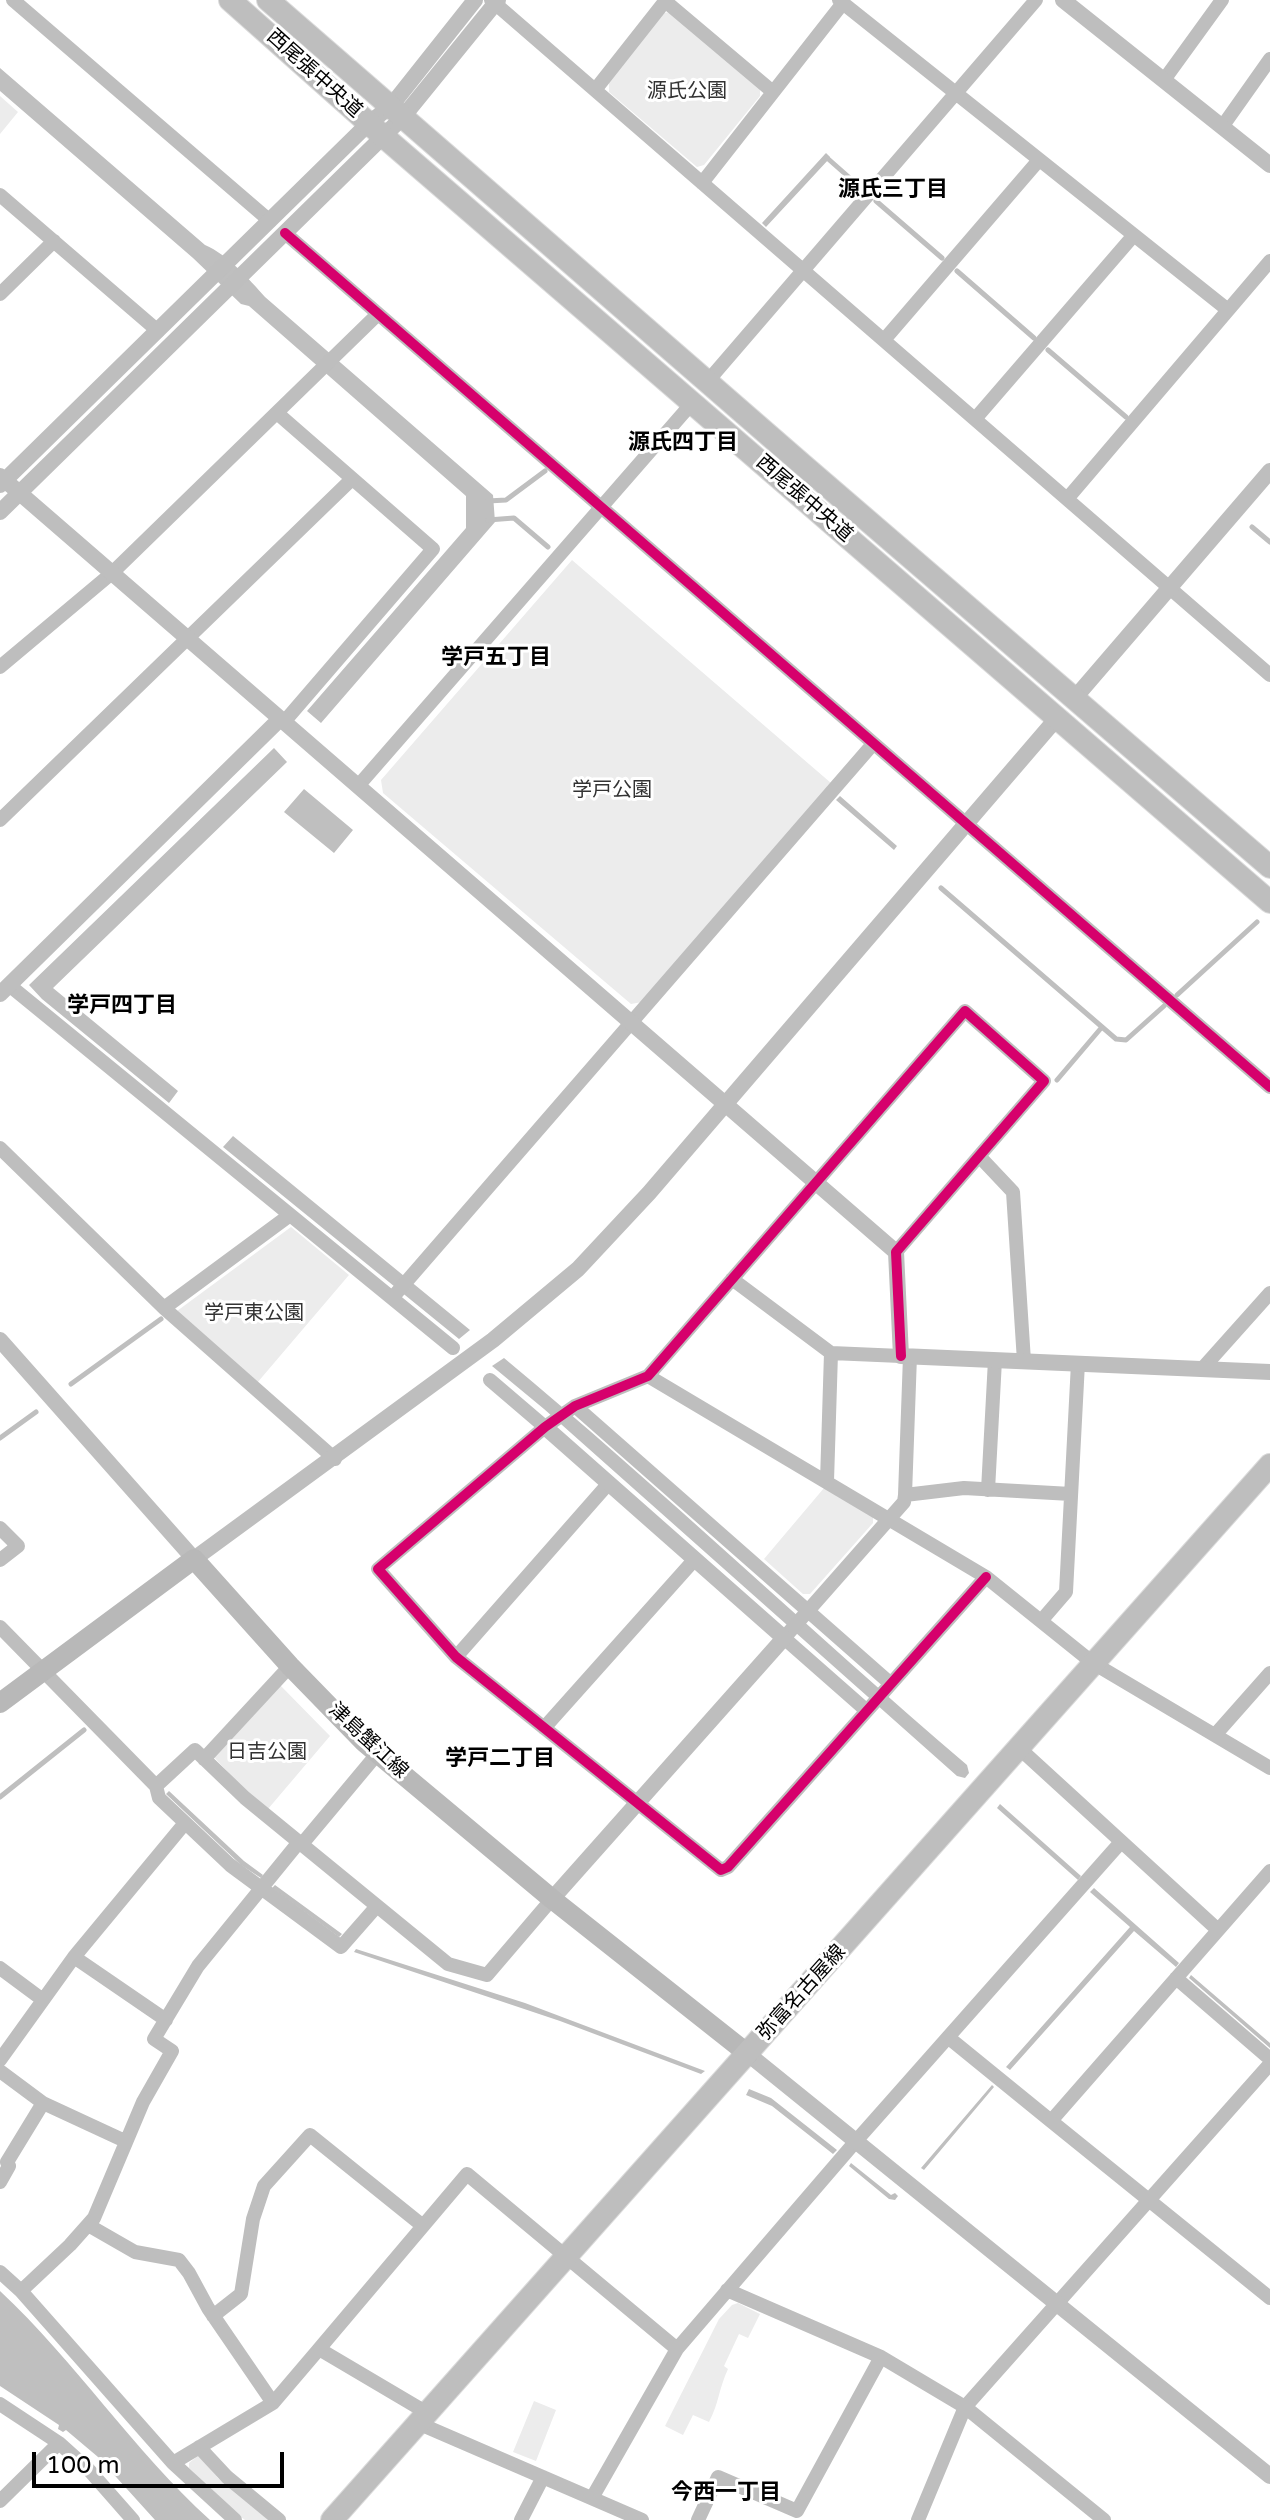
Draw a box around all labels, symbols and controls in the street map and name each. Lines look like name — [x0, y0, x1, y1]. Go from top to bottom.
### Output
street label: 西尾張中央道 — [261, 25, 367, 123]
park label: 源氏公園 — [647, 80, 727, 104]
district label: 源氏三丁目 — [838, 177, 948, 203]
district label: 源氏四丁目 — [628, 430, 738, 456]
street label: 西尾張中央道 — [751, 451, 857, 547]
district label: 学戸五丁目 — [441, 645, 551, 671]
park label: 学戸公園 — [572, 779, 652, 803]
district label: 学戸四丁目 — [67, 993, 177, 1019]
park label: 学戸東公園 — [204, 1302, 304, 1326]
street label: 津島蟹江線 — [323, 1698, 413, 1784]
park label: 日吉公園 — [227, 1741, 307, 1765]
district label: 学戸二丁目 — [445, 1746, 555, 1772]
street label: 弥富名古屋線 — [753, 1940, 851, 2046]
scale bar — [36, 2436, 288, 2486]
text: 100 m — [46, 2451, 120, 2480]
district label: 今西一丁目 — [671, 2480, 781, 2506]

